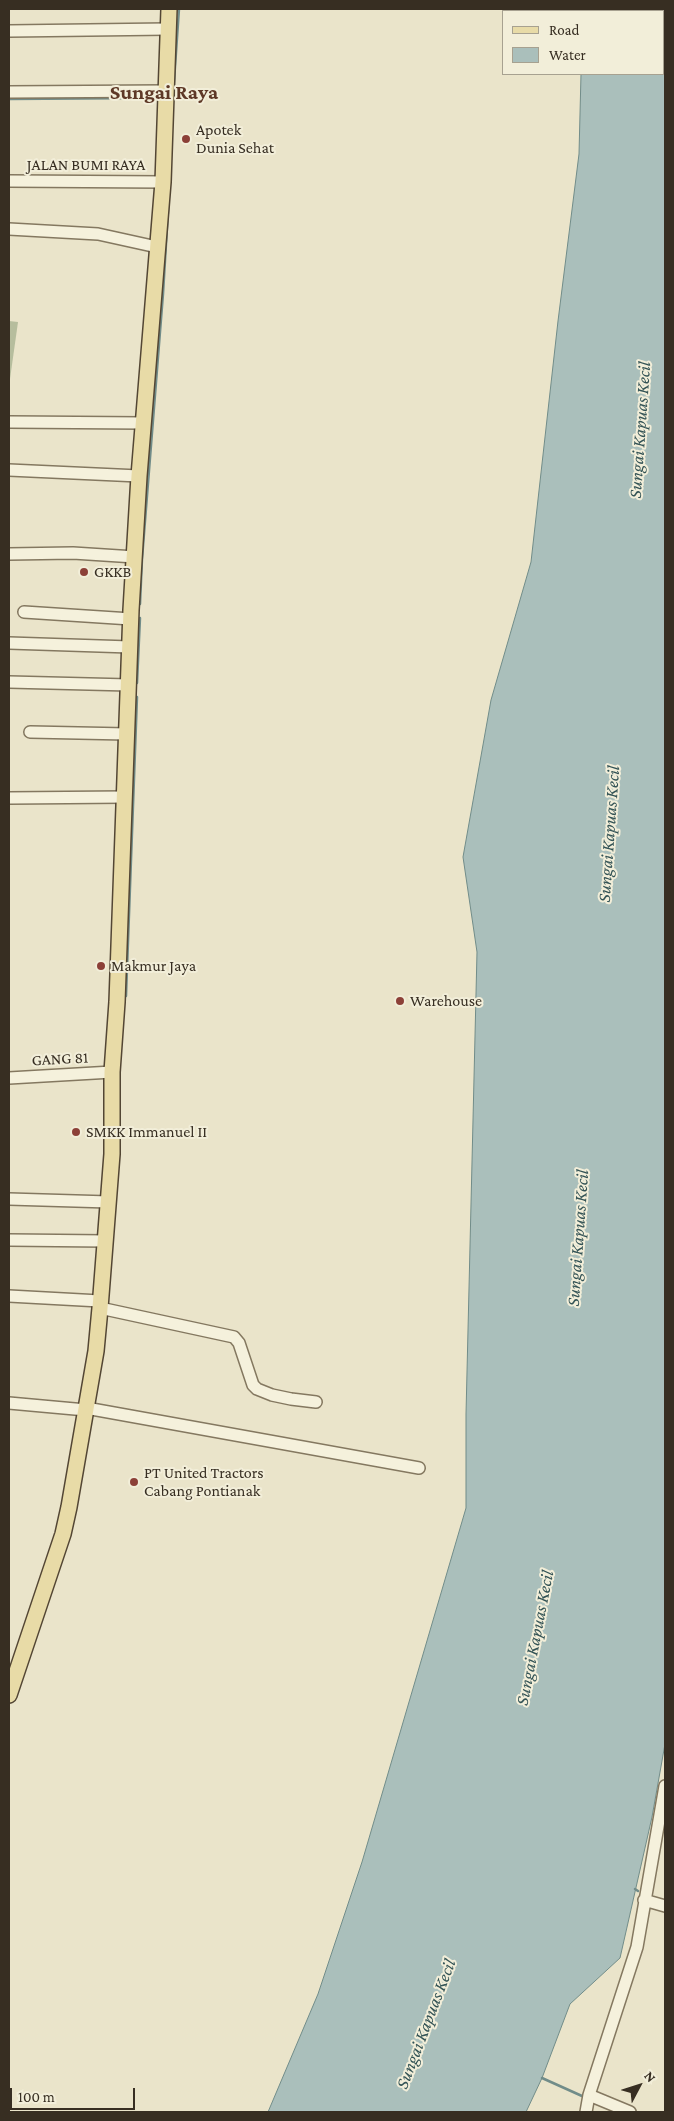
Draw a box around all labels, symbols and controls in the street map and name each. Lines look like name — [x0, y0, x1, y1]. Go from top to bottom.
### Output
legend — [502, 10, 664, 75]
text: Road — [549, 22, 579, 38]
text: Water — [549, 47, 586, 63]
district label: Sungai Raya — [110, 80, 218, 106]
place label: Apotek Dunia Sehat — [196, 120, 274, 158]
marker: Apotek Dunia Sehat — [180, 133, 192, 145]
street label: JALAN BUMI RAYA — [27, 155, 145, 175]
water label: Sungai Kapuas Kecil — [624, 361, 656, 499]
place label: GKKB — [94, 562, 131, 582]
marker: GKKB — [78, 566, 90, 578]
water label: Sungai Kapuas Kecil — [593, 765, 625, 903]
place label: Makmur Jaya — [111, 956, 196, 976]
marker: Makmur Jaya — [95, 960, 107, 972]
place label: Warehouse — [410, 991, 482, 1011]
marker: Warehouse — [394, 995, 406, 1007]
street label: GANG 81 — [31, 1048, 89, 1070]
place label: SMKK Immanuel II — [86, 1122, 207, 1142]
marker: SMKK Immanuel II — [70, 1126, 82, 1138]
water label: Sungai Kapuas Kecil — [562, 1169, 594, 1307]
place label: PT United Tractors Cabang Pontianak — [144, 1463, 264, 1501]
marker: PT United Tractors Cabang Pontianak — [128, 1476, 140, 1488]
water label: Sungai Kapuas Kecil — [511, 1569, 559, 1707]
water label: Sungai Kapuas Kecil — [391, 1956, 461, 2092]
north arrow — [614, 2061, 664, 2111]
text: N — [641, 2068, 660, 2085]
scale bar — [12, 2078, 138, 2110]
text: 100 m — [18, 2089, 55, 2105]

